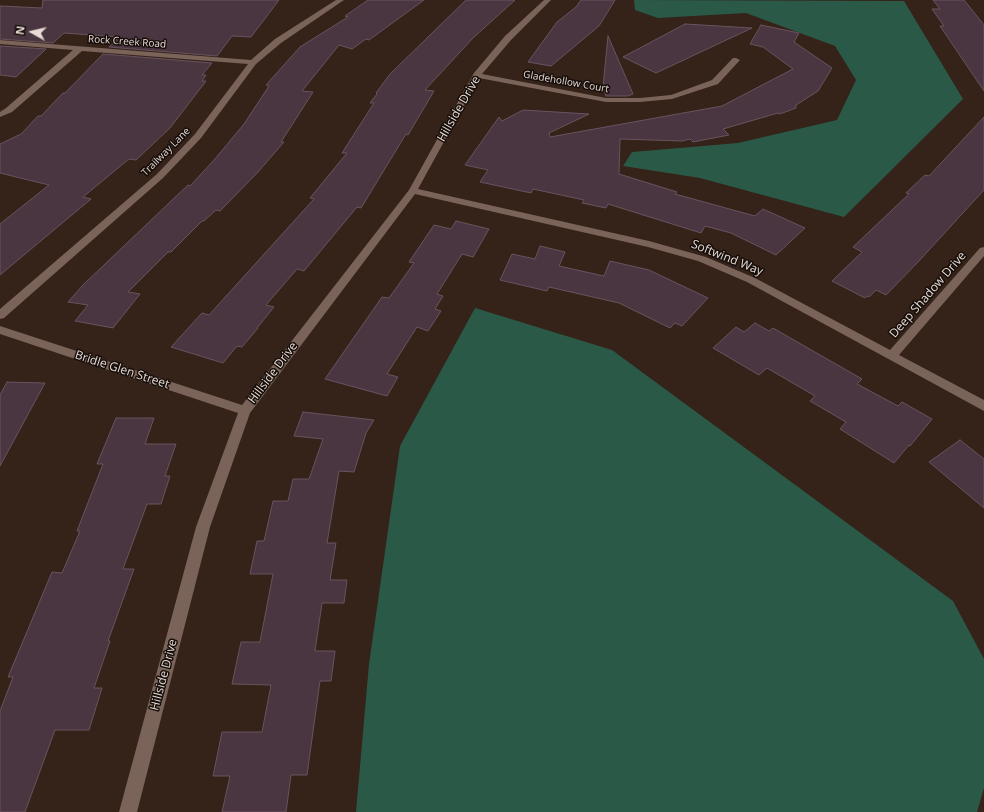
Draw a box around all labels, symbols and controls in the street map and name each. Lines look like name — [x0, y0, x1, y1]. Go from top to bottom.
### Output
north arrow — [12, 12, 52, 52]
text: N — [12, 25, 28, 36]
street label: Rock Creek Road — [88, 33, 166, 51]
street label: Gladehollow Court — [522, 69, 610, 95]
street label: Hillside Drive — [434, 74, 484, 144]
street label: Trailway Lane — [139, 125, 193, 179]
street label: Softwind Way — [689, 237, 765, 279]
street label: Deep Shadow Drive — [887, 249, 969, 341]
street label: Hillside Drive — [245, 339, 301, 407]
street label: Bridle Glen Street — [73, 348, 171, 392]
street label: Hillside Drive — [148, 638, 180, 712]

